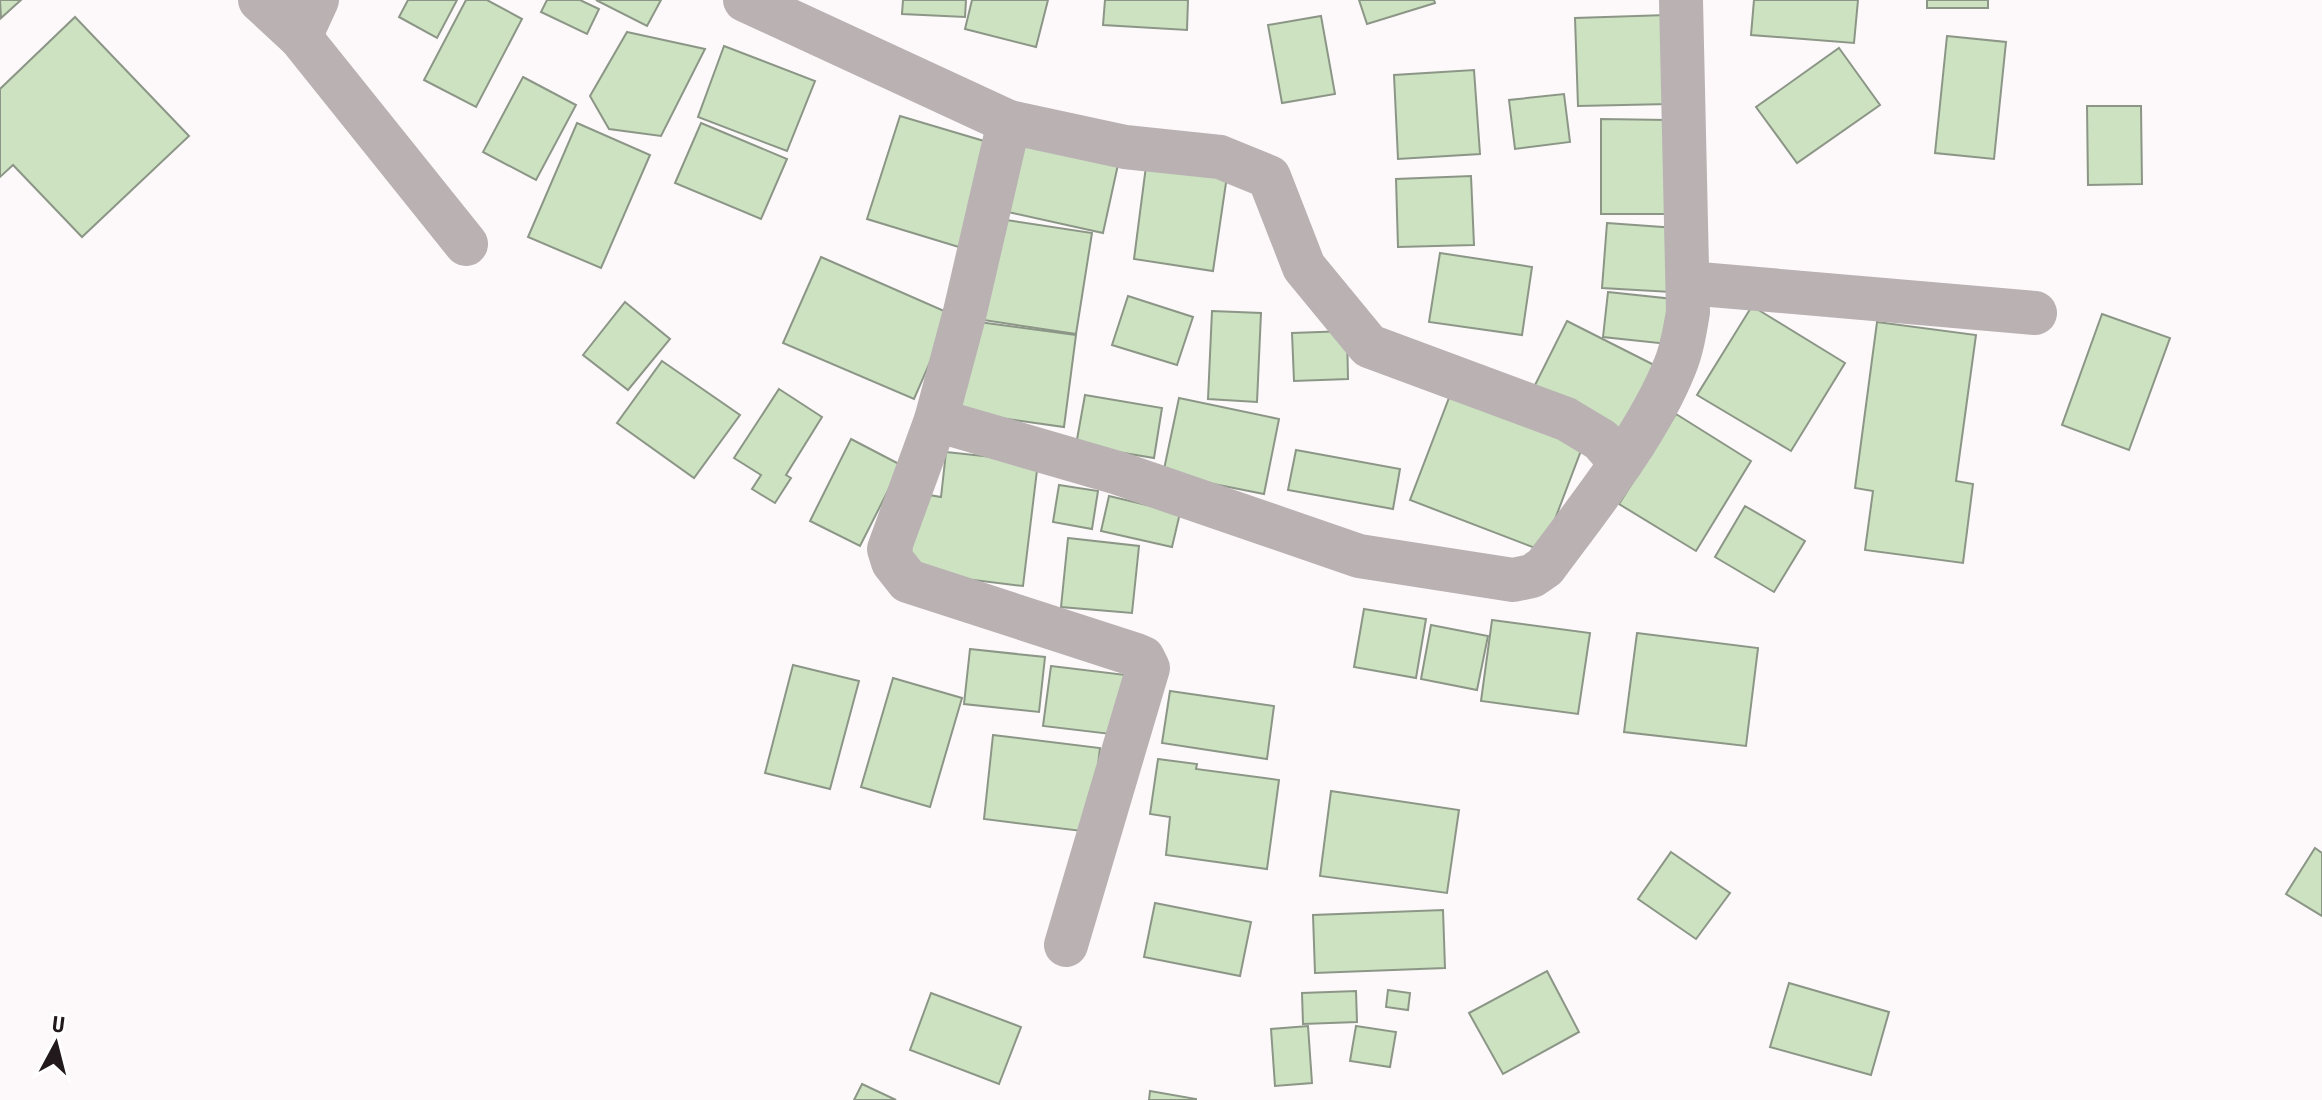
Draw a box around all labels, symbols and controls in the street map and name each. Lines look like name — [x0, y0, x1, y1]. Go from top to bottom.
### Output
north arrow — [16, 1004, 96, 1084]
text: U — [51, 1011, 66, 1038]

